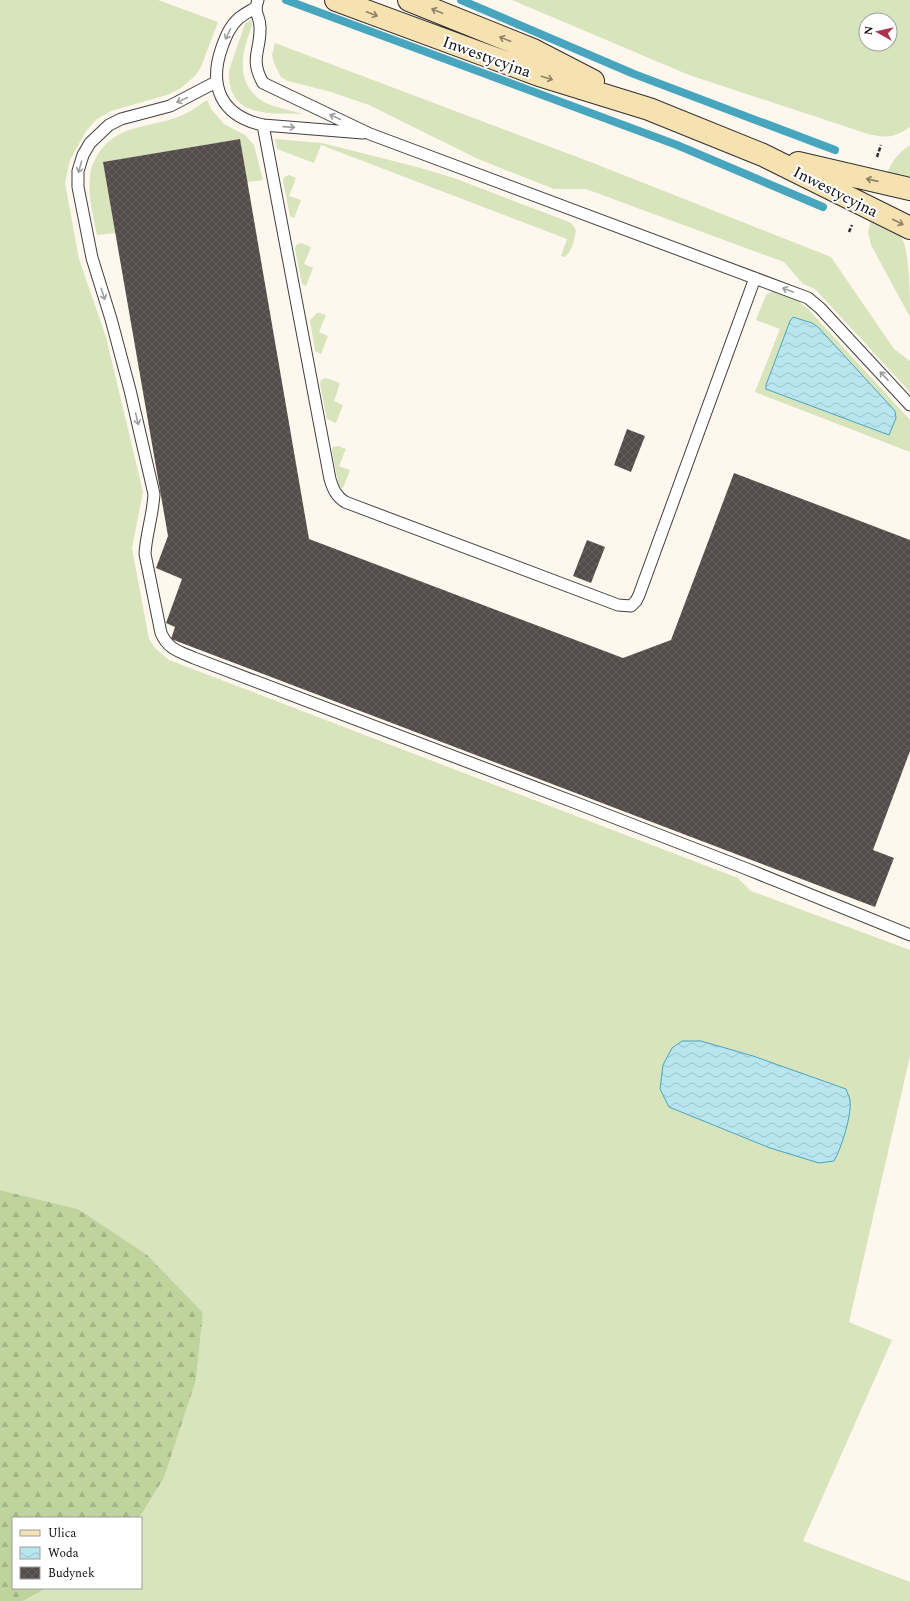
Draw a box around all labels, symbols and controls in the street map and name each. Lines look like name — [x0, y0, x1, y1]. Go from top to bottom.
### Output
one-way arrow — [432, 7, 444, 15]
one-way arrow — [366, 10, 378, 18]
north arrow — [858, 12, 898, 52]
text: N — [860, 25, 878, 36]
one-way arrow — [224, 28, 231, 40]
street label: Inwestycyjna — [439, 30, 534, 84]
one-way arrow — [500, 35, 512, 42]
one-way arrow — [540, 75, 553, 82]
one-way arrow — [177, 97, 189, 104]
one-way arrow — [329, 113, 341, 120]
one-way arrow — [282, 124, 295, 131]
one-way arrow — [75, 160, 83, 173]
street label: Inwestycyjna — [789, 160, 882, 224]
one-way arrow — [866, 176, 879, 183]
one-way arrow — [891, 219, 903, 226]
one-way arrow — [783, 286, 795, 294]
one-way arrow — [100, 287, 107, 300]
one-way arrow — [879, 371, 888, 382]
one-way arrow — [133, 412, 141, 425]
legend — [12, 1517, 142, 1589]
text: Ulica — [48, 1524, 77, 1543]
text: Woda — [48, 1544, 79, 1563]
text: Budynek — [48, 1564, 95, 1583]

